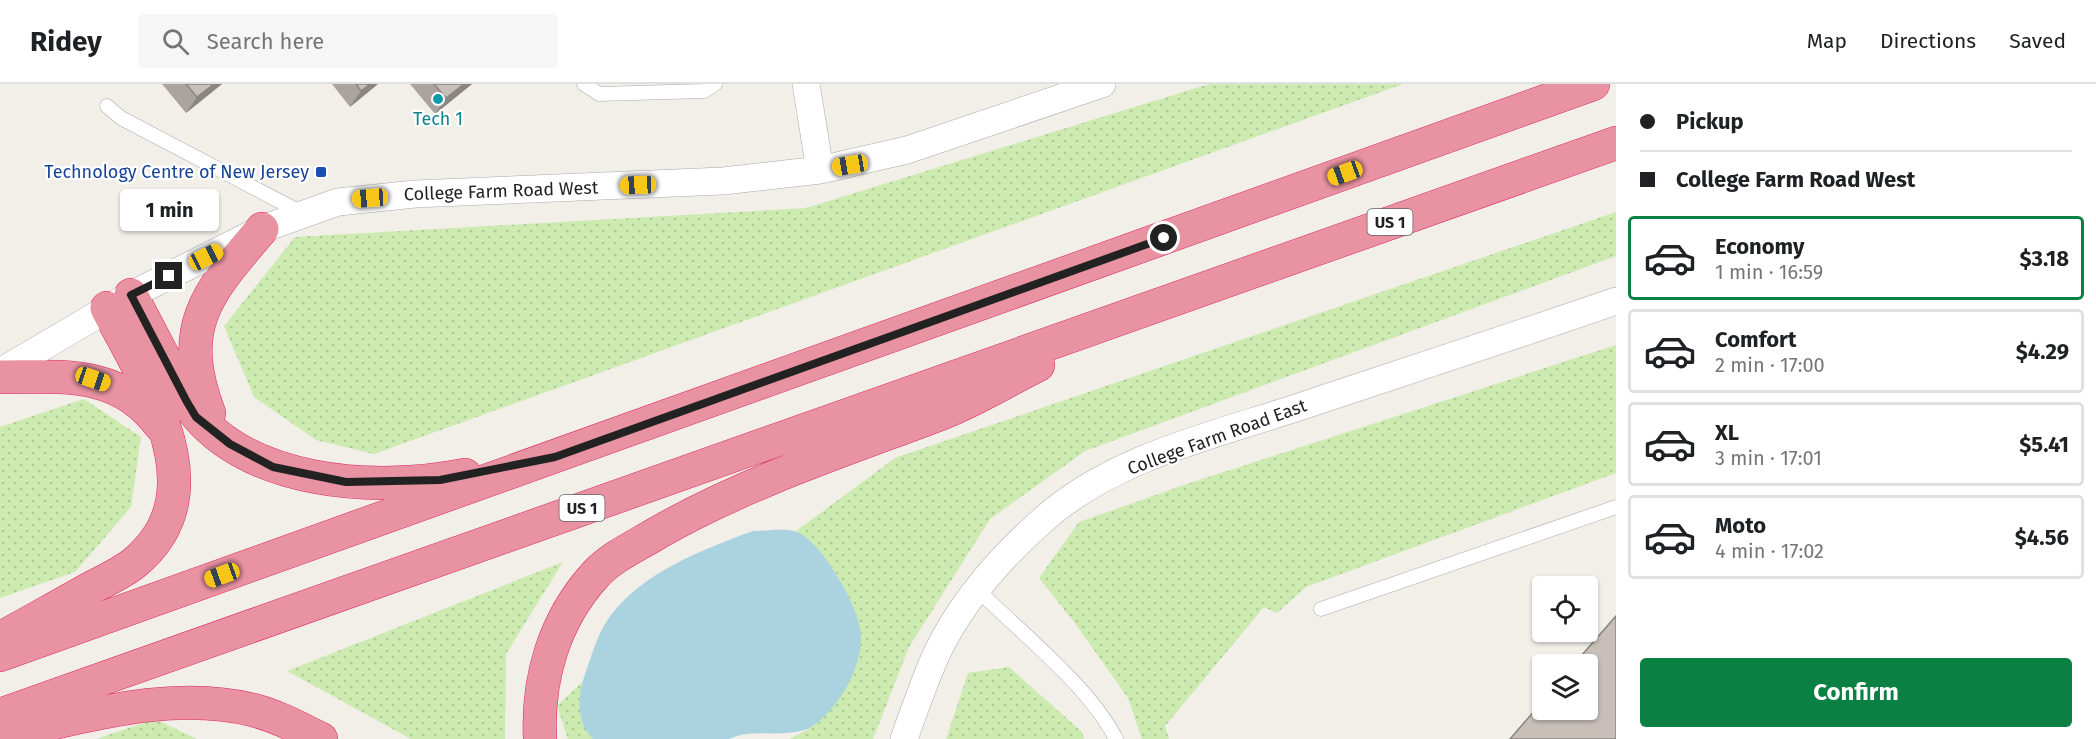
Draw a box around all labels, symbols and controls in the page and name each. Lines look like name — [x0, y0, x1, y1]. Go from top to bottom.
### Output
search box — [138, 14, 558, 68]
text: Ridey — [30, 25, 102, 58]
icon: search — [159, 25, 192, 58]
text: Search here — [207, 28, 324, 55]
text: Map — [1807, 28, 1847, 54]
text: Directions — [1880, 28, 1976, 54]
text: Saved — [2009, 28, 2066, 54]
marker: Tech 1 — [431, 92, 445, 106]
place label: Tech 1 — [413, 108, 463, 130]
text: Pickup — [1676, 108, 1744, 135]
car — [831, 153, 869, 177]
car — [1325, 158, 1365, 188]
place label: Technology Centre of New Jersey — [44, 161, 309, 183]
marker: Technology Centre of New Jersey — [314, 165, 328, 179]
text: College Farm Road West — [1676, 166, 1915, 193]
car — [620, 175, 656, 195]
street label: College Farm Road West — [403, 177, 599, 205]
car — [351, 188, 389, 208]
callout: 1 min — [120, 189, 219, 231]
text: 1 min — [145, 198, 194, 222]
road number: US 1 — [1368, 209, 1412, 235]
route start — [1150, 224, 1177, 251]
icon: car — [1643, 231, 1697, 285]
text: Economy — [1715, 233, 1804, 260]
car — [186, 241, 226, 273]
text: $3.18 — [2019, 245, 2069, 272]
text: 1 min · 16:59 — [1715, 260, 1823, 284]
route end — [155, 262, 182, 289]
icon: car — [1643, 324, 1697, 378]
text: Comfort — [1715, 326, 1796, 353]
text: $4.29 — [2016, 338, 2069, 365]
text: 2 min · 17:00 — [1715, 353, 1825, 377]
car — [73, 365, 113, 393]
street label: College Farm Road East — [1124, 394, 1310, 480]
icon: car — [1643, 417, 1697, 471]
text: XL — [1715, 419, 1739, 446]
text: $5.41 — [2019, 431, 2069, 458]
text: 3 min · 17:01 — [1715, 446, 1822, 470]
road number: US 1 — [560, 495, 604, 521]
icon: car — [1643, 510, 1697, 564]
text: Moto — [1715, 512, 1766, 539]
text: $4.56 — [2015, 524, 2069, 551]
text: 4 min · 17:02 — [1715, 539, 1824, 563]
car — [202, 560, 242, 590]
map controls — [1532, 576, 1598, 720]
button: locate — [1532, 576, 1598, 642]
button: layers — [1532, 654, 1598, 720]
button: Confirm — [1640, 658, 2072, 727]

